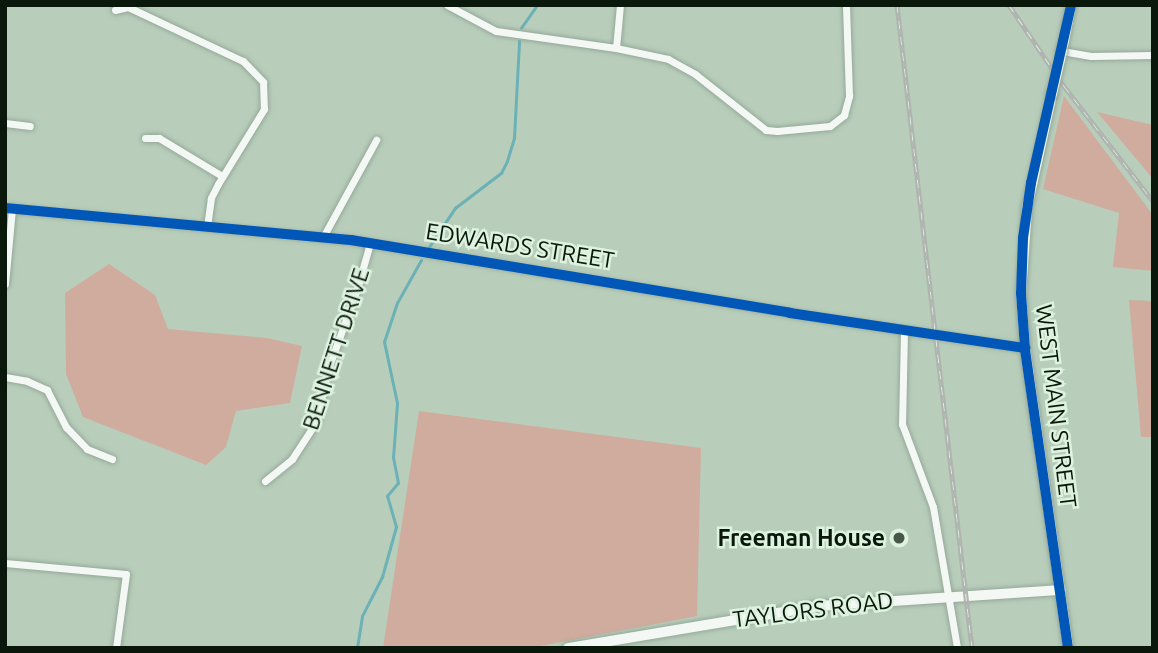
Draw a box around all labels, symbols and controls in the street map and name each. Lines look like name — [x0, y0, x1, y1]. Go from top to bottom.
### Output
street label: EDWARDS STREET — [424, 217, 616, 275]
street label: BENNETT DRIVE — [297, 265, 375, 433]
street label: WEST MAIN STREET — [1030, 303, 1082, 509]
place label: Freeman House — [717, 524, 885, 552]
marker: Freeman House — [891, 530, 907, 546]
street label: TAYLORS ROAD — [731, 586, 895, 634]

